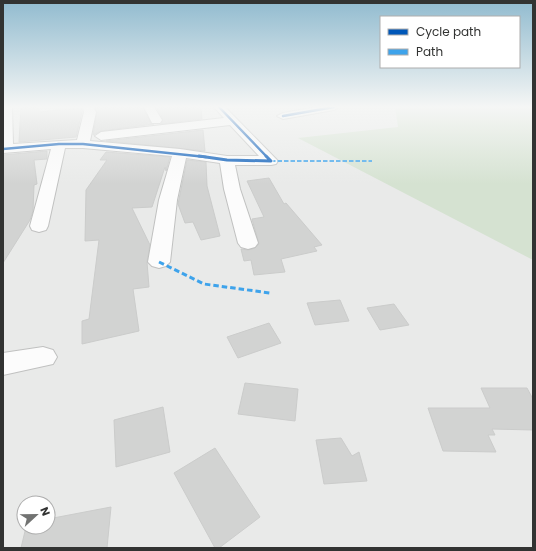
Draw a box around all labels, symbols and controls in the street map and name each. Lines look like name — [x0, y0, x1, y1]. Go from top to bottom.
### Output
legend — [380, 16, 520, 68]
text: Cycle path — [416, 23, 481, 40]
text: Path — [416, 43, 443, 60]
north arrow — [16, 495, 56, 535]
text: N — [36, 504, 54, 518]

